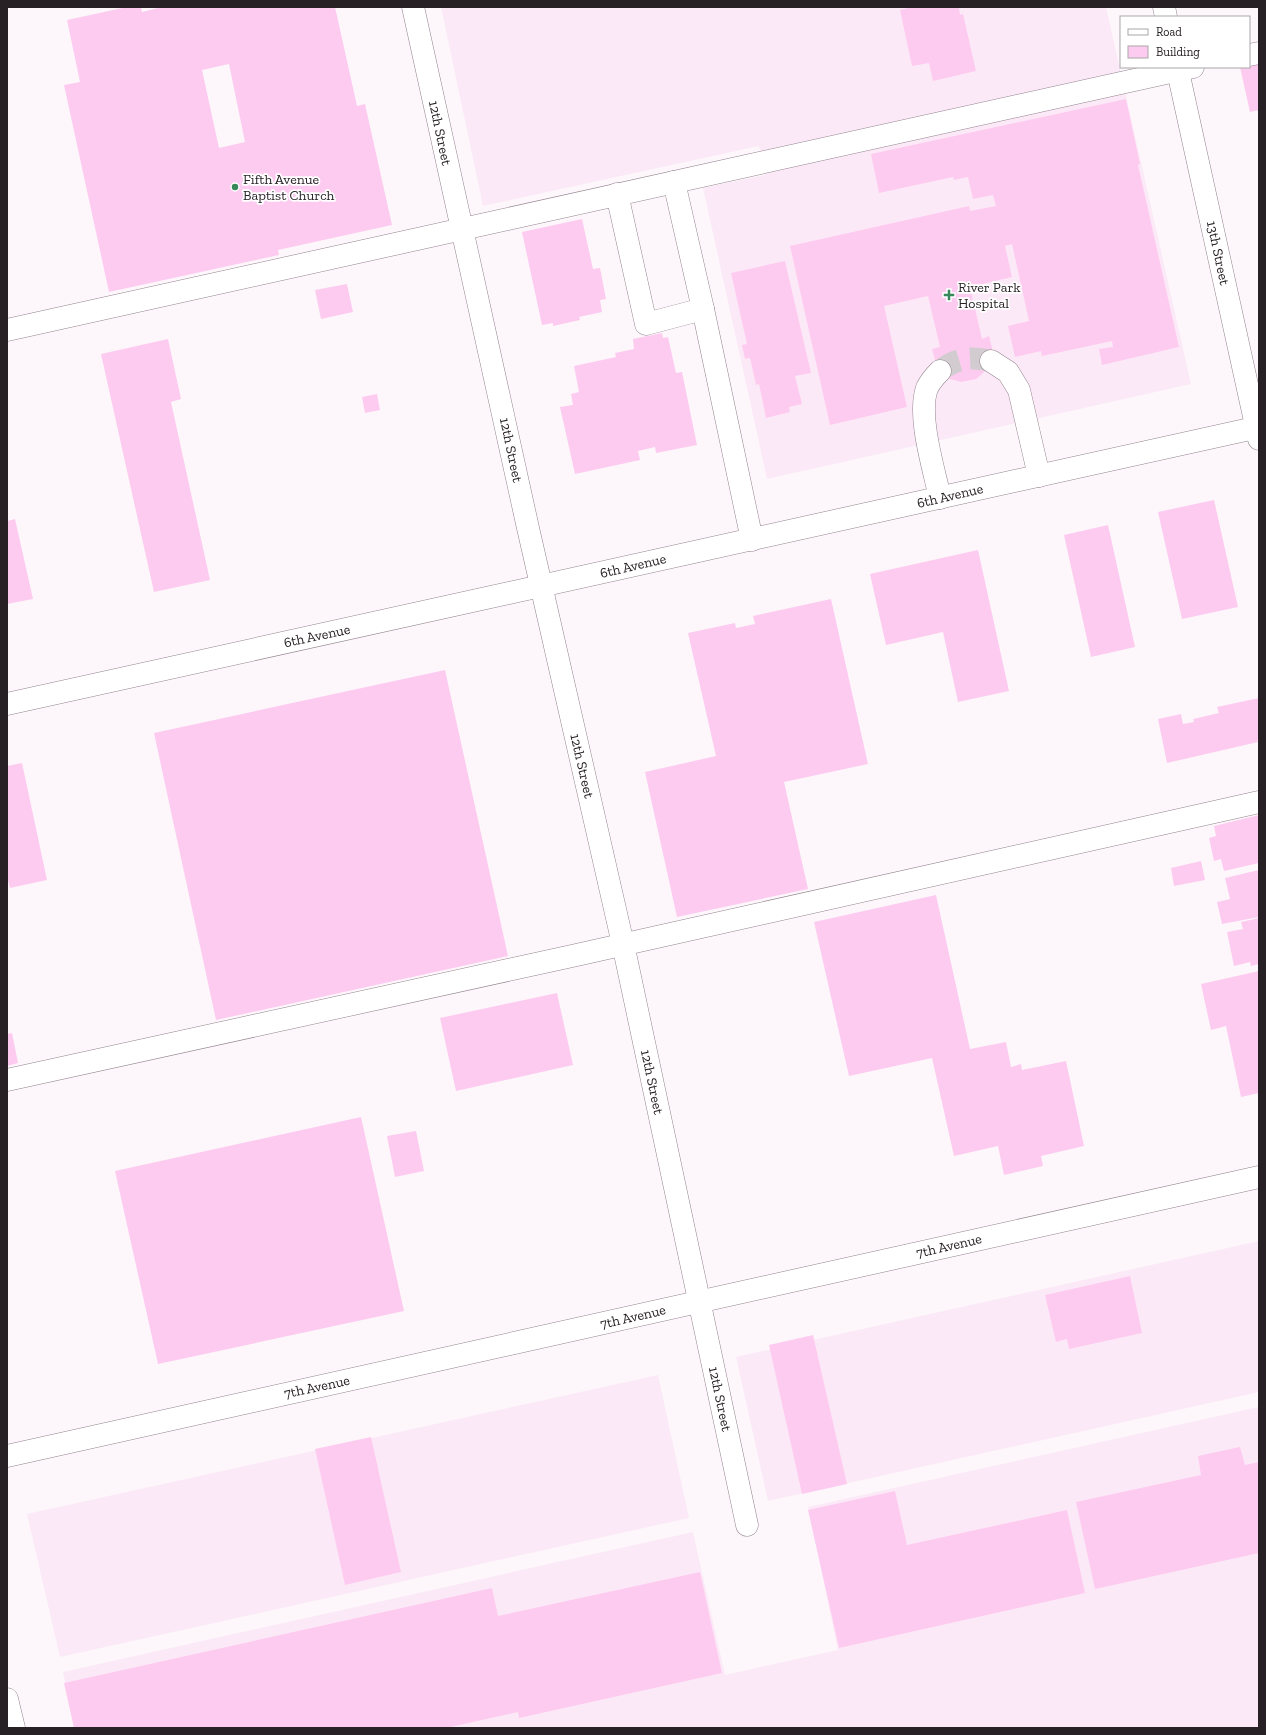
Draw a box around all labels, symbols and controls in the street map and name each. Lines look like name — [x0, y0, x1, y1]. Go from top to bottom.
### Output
legend — [1120, 16, 1250, 68]
text: Road — [1156, 25, 1182, 39]
text: Building — [1156, 45, 1200, 59]
street label: 12th Street — [425, 99, 455, 168]
place label: Fifth Avenue Baptist Church — [243, 171, 335, 204]
marker: Fifth Avenue Baptist Church — [230, 182, 240, 192]
street label: 13th Street — [1203, 219, 1233, 287]
place label: River Park Hospital — [958, 279, 1021, 312]
marker: River Park Hospital — [943, 289, 955, 301]
street label: 12th Street — [496, 416, 526, 485]
street label: 6th Avenue — [915, 480, 985, 512]
street label: 6th Avenue — [598, 550, 668, 582]
street label: 6th Avenue — [282, 621, 352, 651]
street label: 12th Street — [566, 732, 598, 801]
street label: 12th Street — [637, 1048, 667, 1117]
street label: 7th Avenue — [915, 1230, 984, 1262]
street label: 7th Avenue — [599, 1301, 668, 1333]
street label: 12th Street — [705, 1365, 735, 1434]
street label: 7th Avenue — [283, 1372, 352, 1402]

